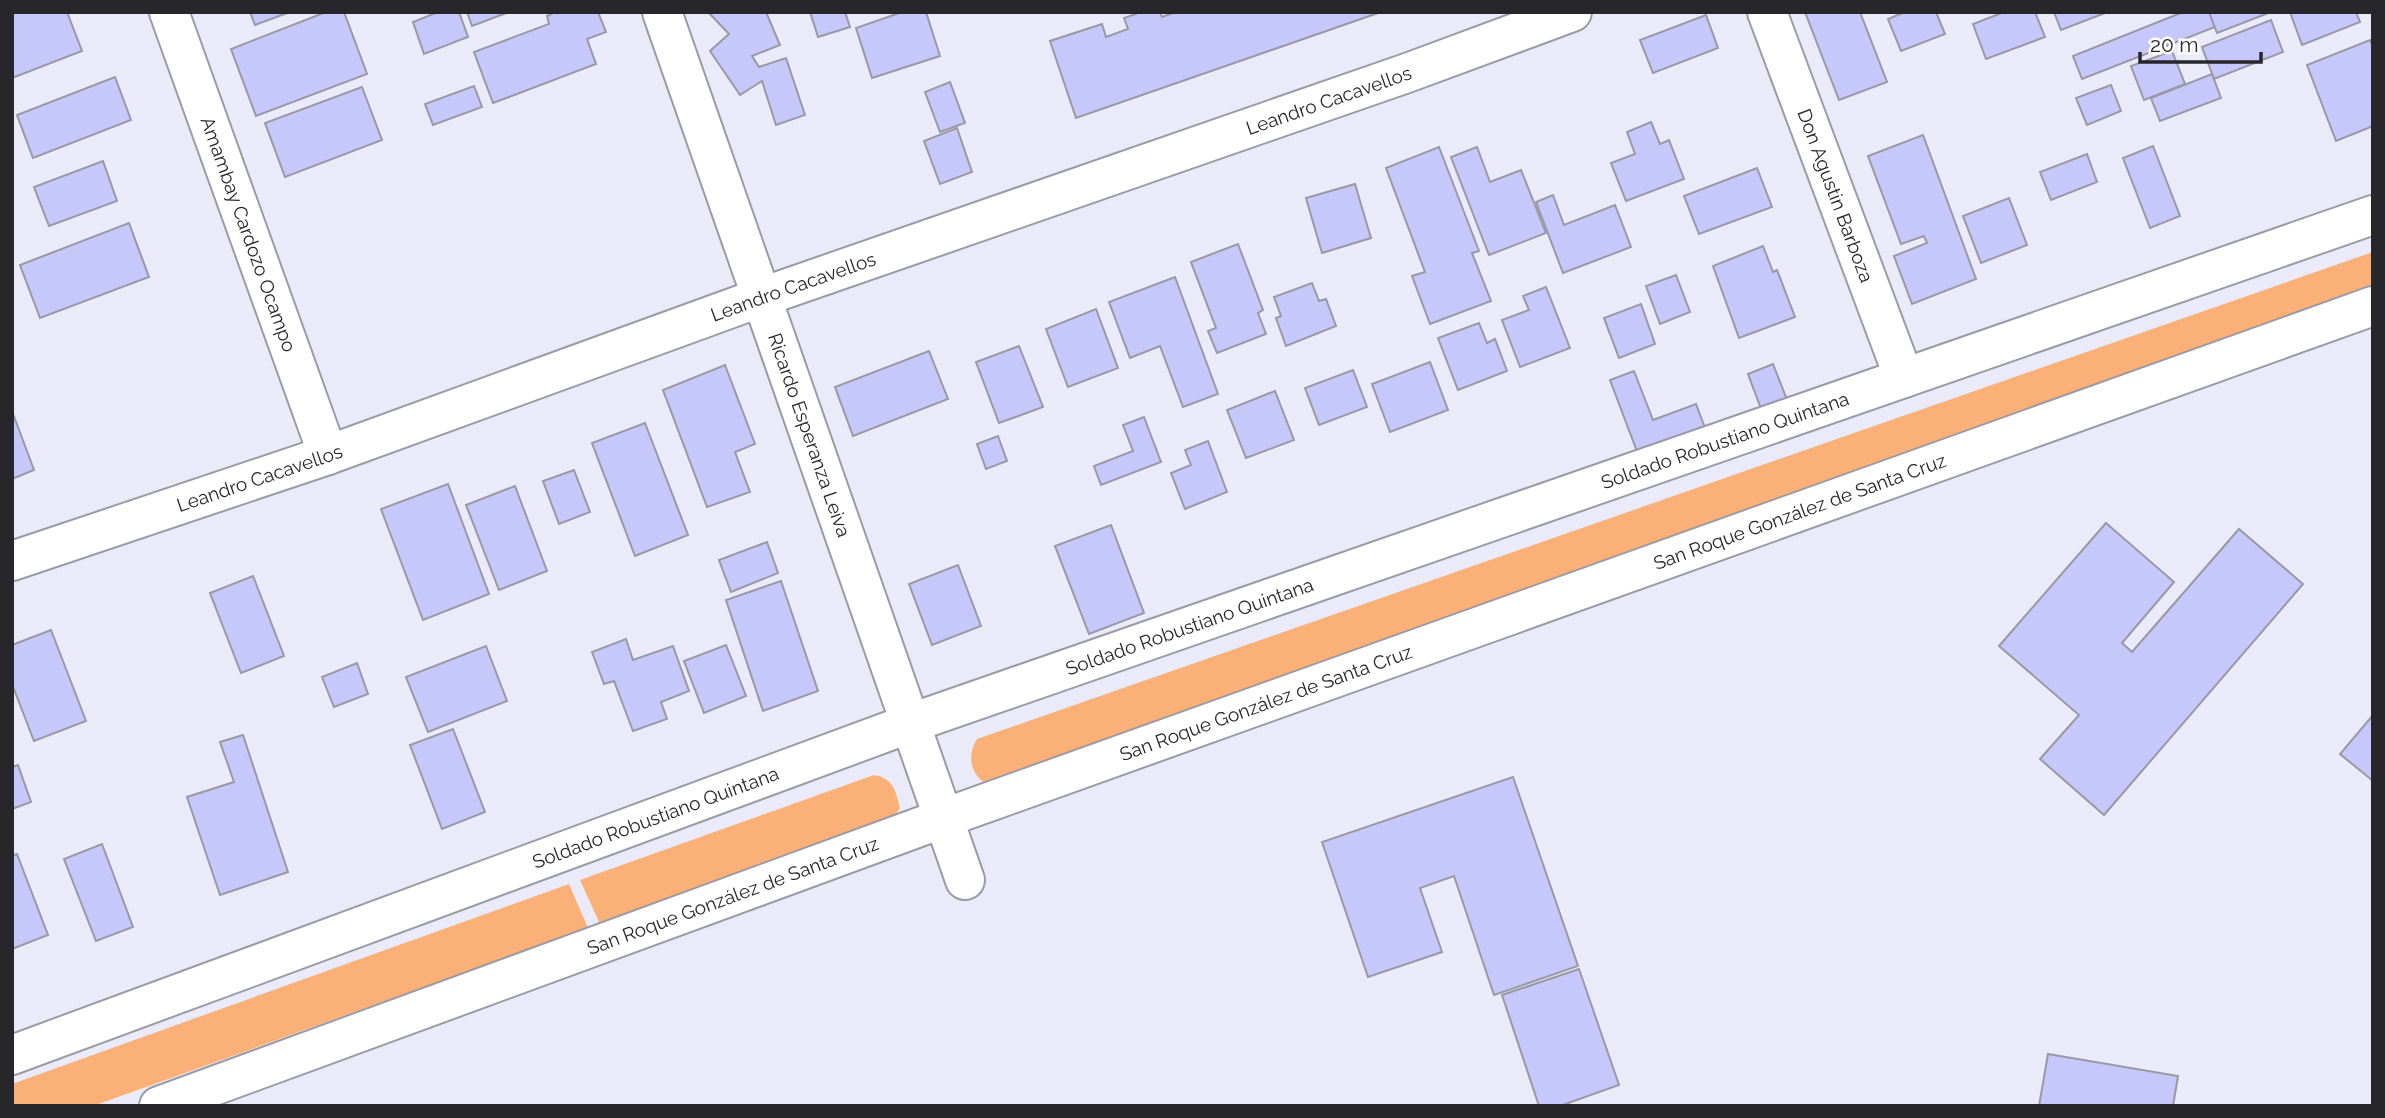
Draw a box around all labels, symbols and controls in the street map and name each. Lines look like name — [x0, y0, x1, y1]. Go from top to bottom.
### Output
scale bar — [2140, 21, 2261, 65]
text: 20 m — [2150, 32, 2198, 57]
street label: Leandro Cacavellos — [1243, 61, 1414, 139]
street label: Don Agustin Barboza — [1793, 106, 1878, 285]
street label: Amambay Cardozo Ocampo — [196, 114, 301, 355]
street label: Leandro Cacavellos — [708, 247, 879, 326]
street label: Ricardo Esperanza Leiva — [764, 330, 855, 540]
street label: Soldado Robustiano Quintana — [1598, 387, 1852, 493]
street label: Leandro Cacavellos — [174, 440, 345, 516]
street label: San Roque González de Santa Cruz — [1650, 449, 1949, 574]
street label: Soldado Robustiano Quintana — [1063, 573, 1316, 679]
street label: San Roque González de Santa Cruz — [1117, 640, 1415, 765]
street label: Soldado Robustiano Quintana — [529, 762, 782, 873]
street label: San Roque González de Santa Cruz — [584, 832, 882, 959]

